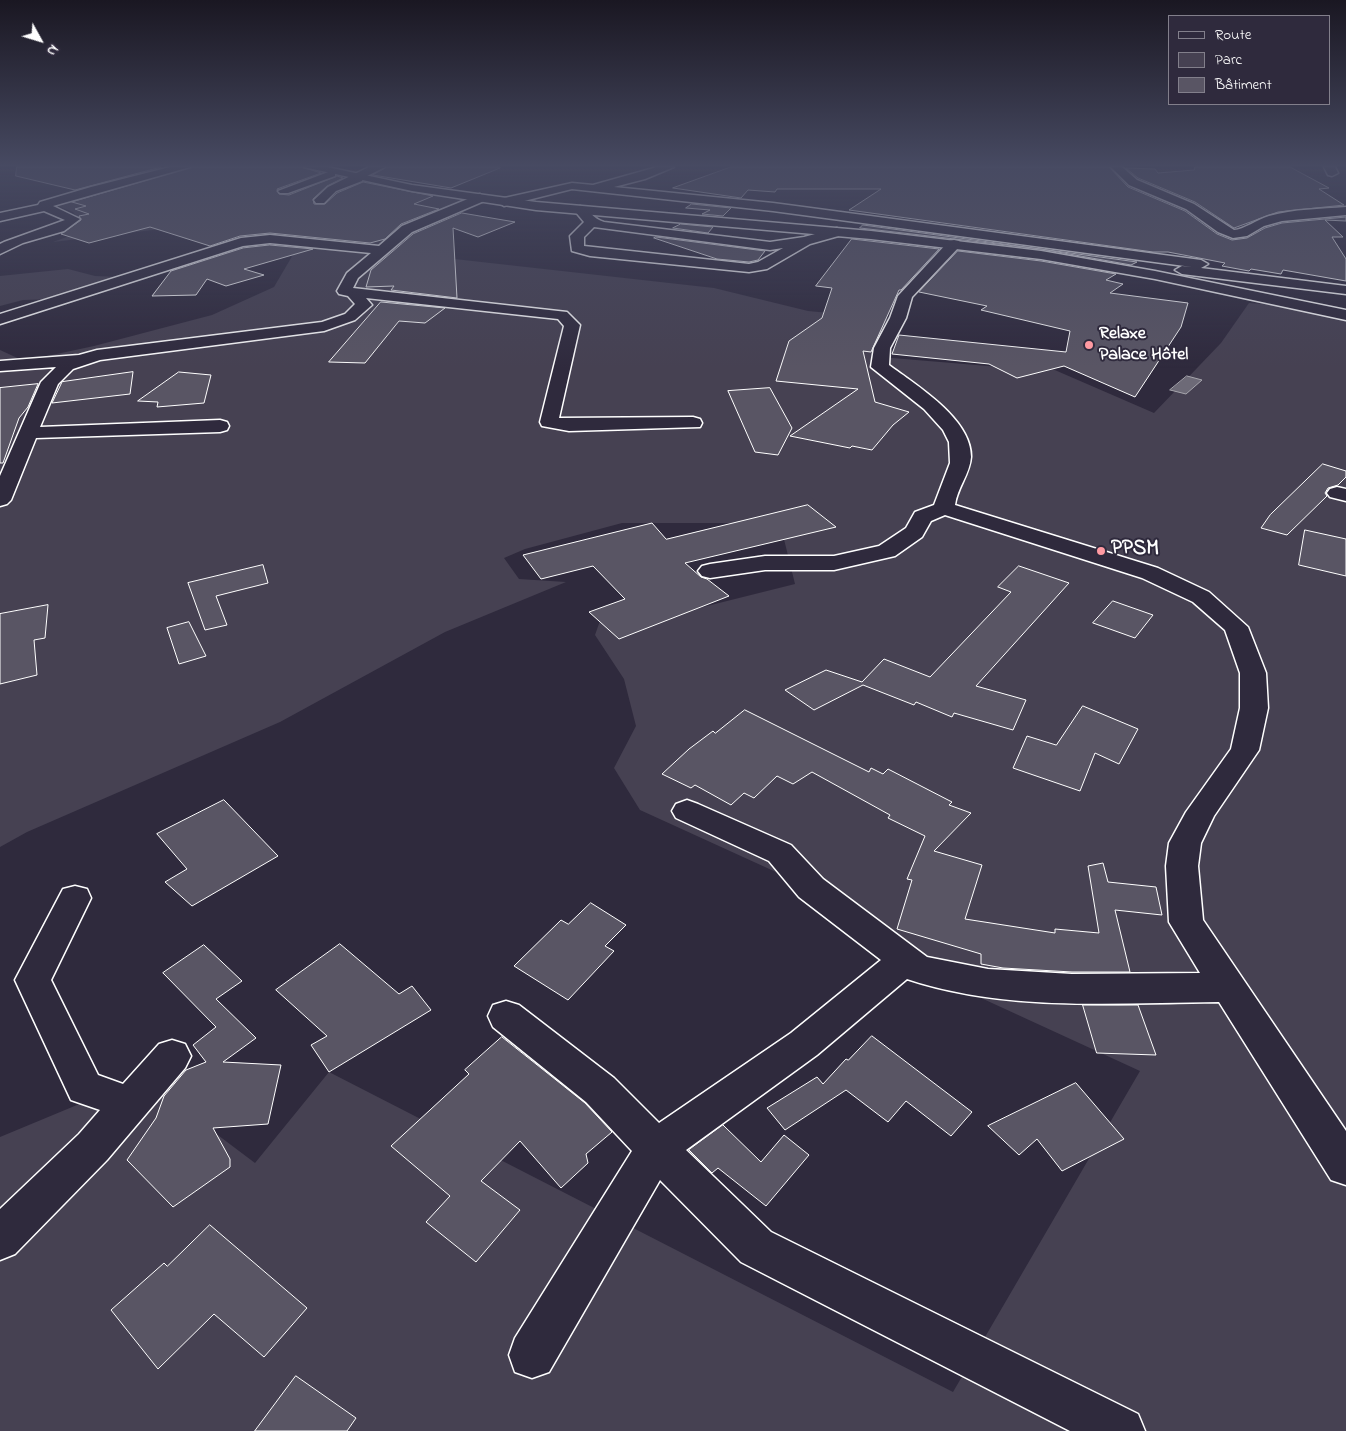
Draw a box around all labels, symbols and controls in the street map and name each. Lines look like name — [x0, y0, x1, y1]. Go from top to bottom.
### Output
north arrow — [15, 15, 65, 65]
legend — [1168, 15, 1331, 105]
text: Route — [1215, 24, 1251, 46]
text: N — [41, 39, 63, 60]
text: Parc — [1215, 49, 1242, 71]
text: Bâtiment — [1215, 74, 1272, 96]
place label: Relaxe Palace Hôtel — [1099, 324, 1188, 366]
marker: Relaxe Palace Hôtel — [1083, 339, 1095, 351]
place label: PPSM — [1111, 538, 1159, 564]
marker: PPSM — [1095, 545, 1107, 557]

